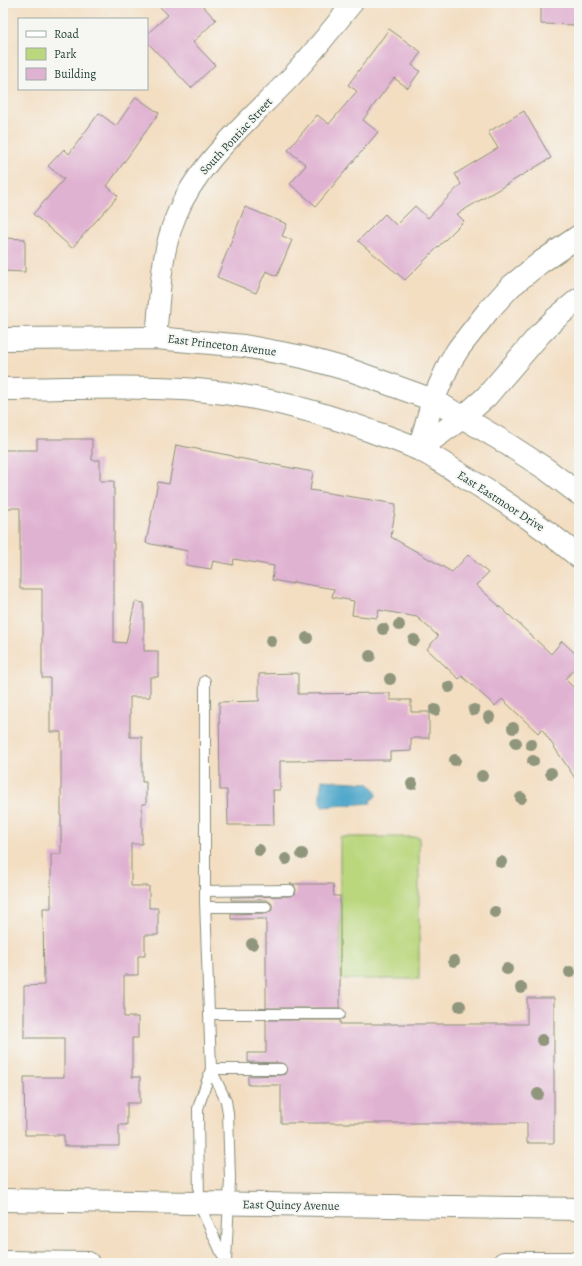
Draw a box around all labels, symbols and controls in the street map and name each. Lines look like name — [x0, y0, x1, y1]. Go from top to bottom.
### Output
legend — [18, 18, 148, 90]
text: Road — [54, 26, 80, 42]
text: Park — [54, 46, 77, 62]
text: Building — [54, 66, 96, 82]
street label: South Pontiac Street — [196, 94, 276, 178]
street label: East Princeton Avenue — [167, 330, 277, 360]
street label: East Eastmoor Drive — [454, 467, 548, 535]
street label: East Quincy Avenue — [242, 1196, 340, 1214]

